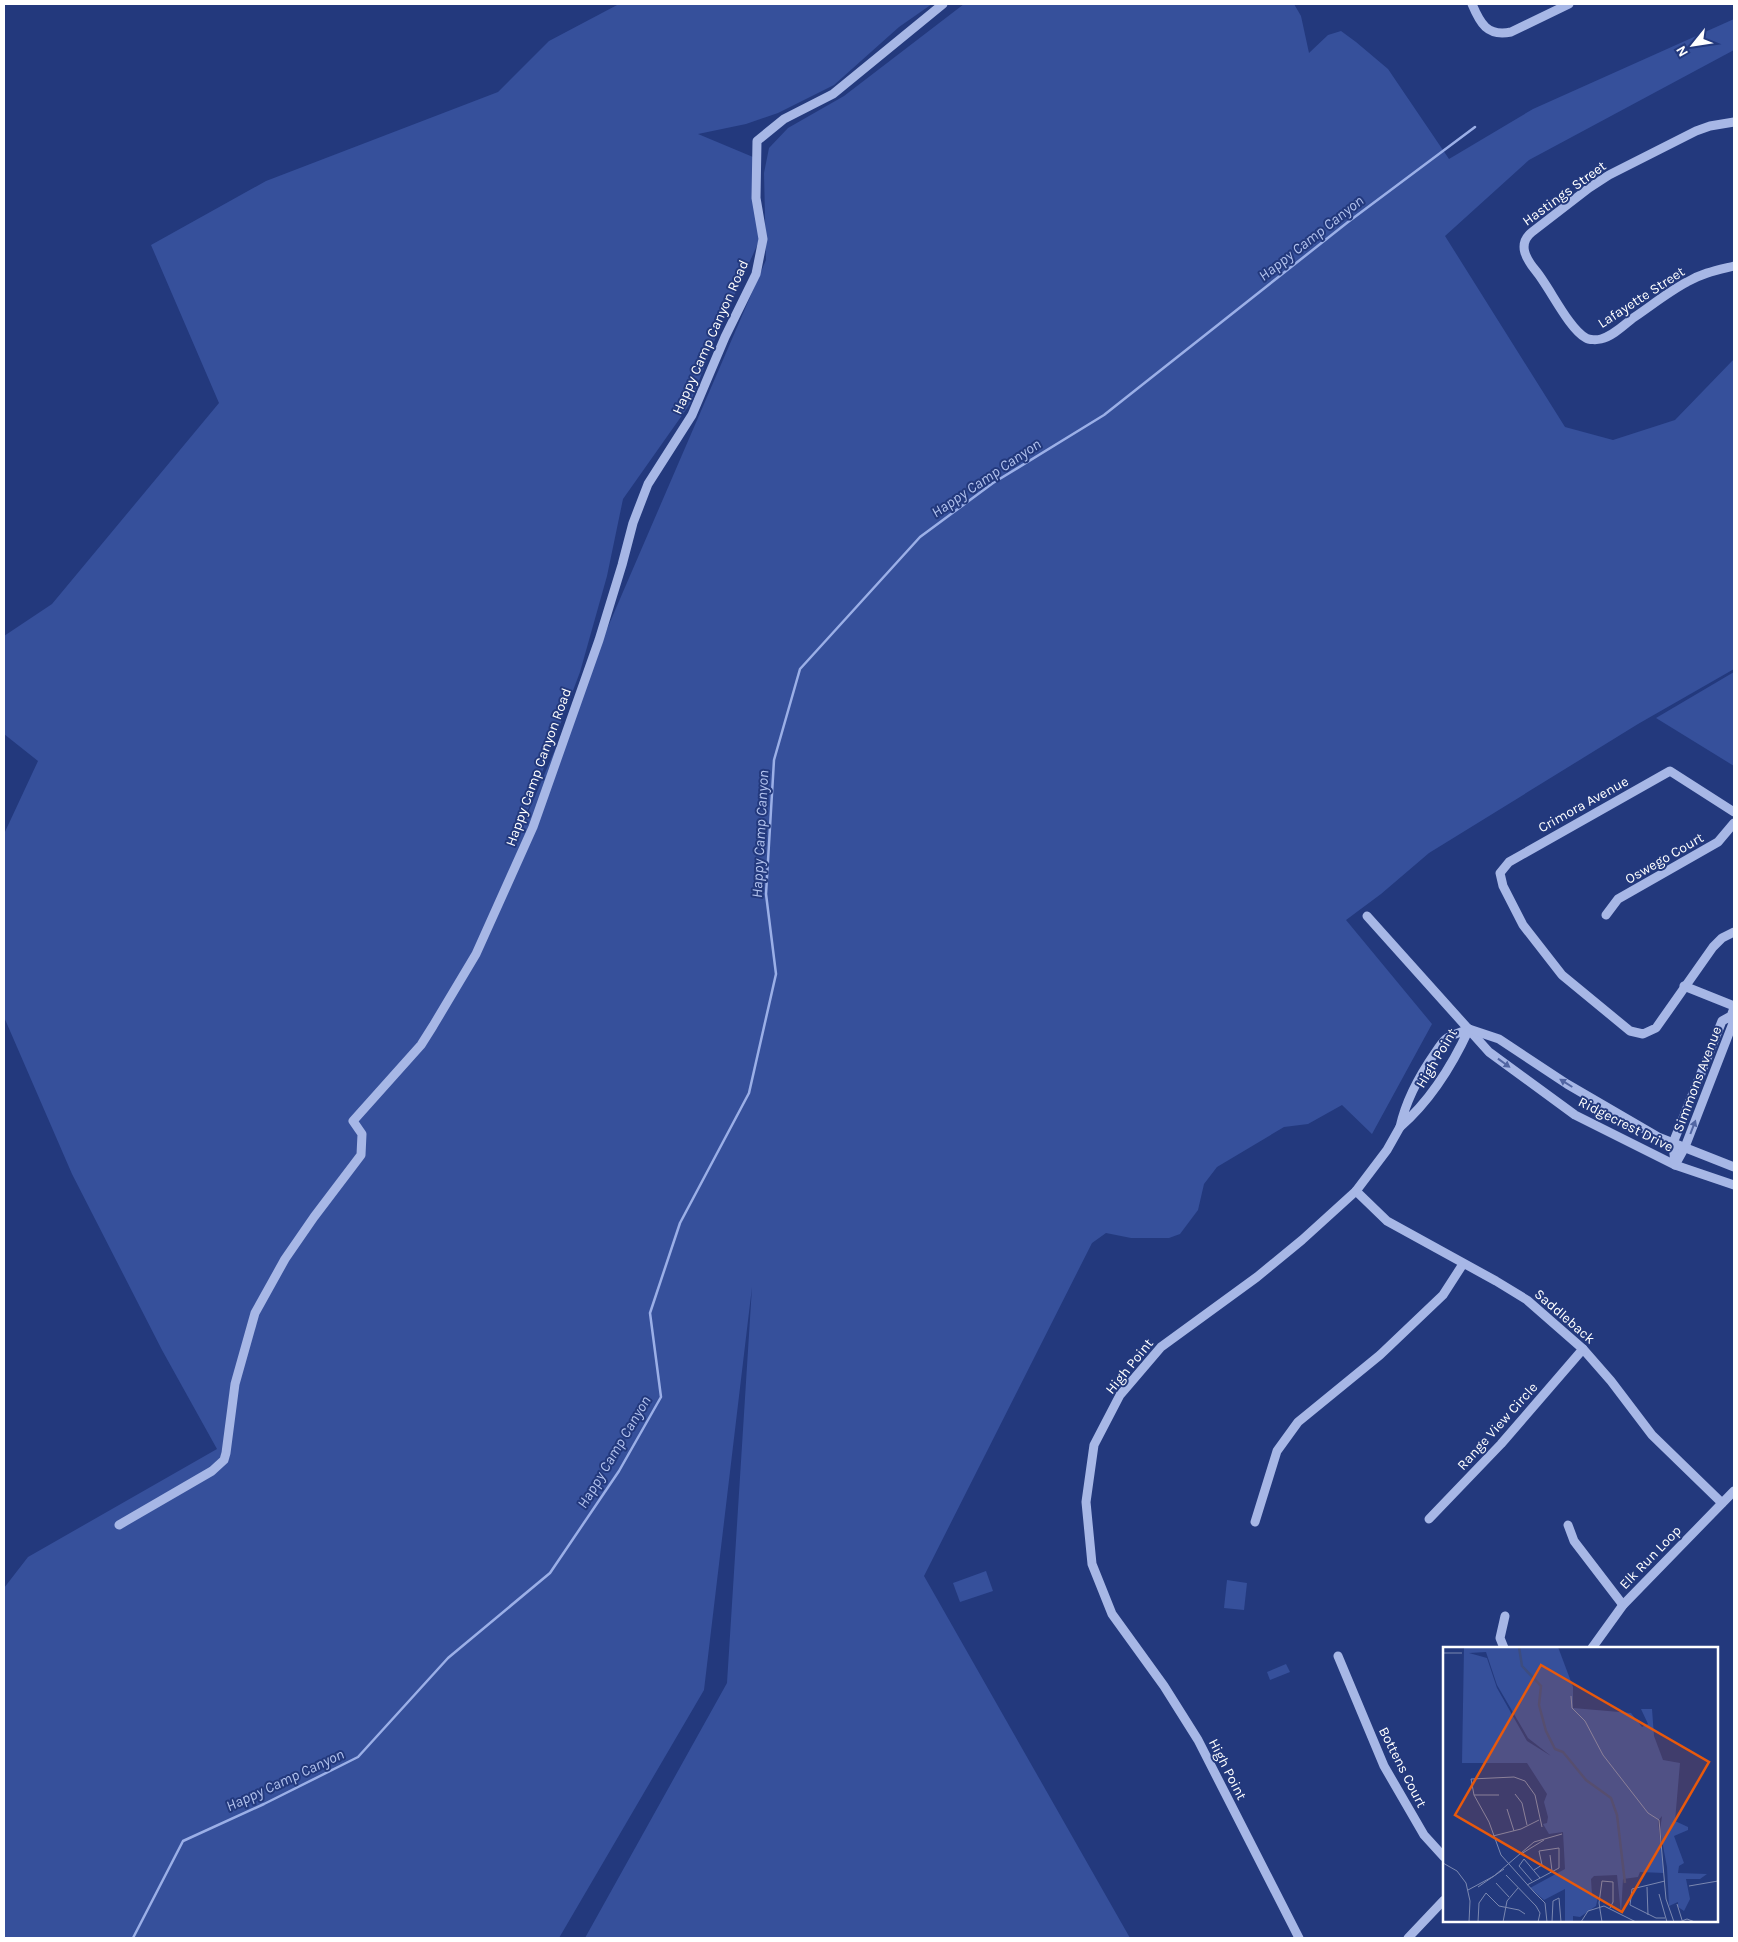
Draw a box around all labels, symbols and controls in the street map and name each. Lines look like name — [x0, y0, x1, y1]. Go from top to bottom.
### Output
north arrow — [1668, 20, 1718, 70]
text: N — [1672, 43, 1692, 60]
street label: Hastings Street — [1519, 157, 1609, 229]
water label: Happy Camp Canyon — [1255, 191, 1367, 285]
street label: Happy Camp Canyon Road — [669, 257, 752, 417]
street label: Lafayette Street — [1595, 263, 1688, 332]
water label: Happy Camp Canyon — [928, 435, 1044, 521]
street label: Happy Camp Canyon Road — [502, 686, 575, 849]
water label: Happy Camp Canyon — [748, 770, 772, 898]
street label: Crimora Avenue — [1535, 773, 1631, 836]
street label: Oswego Court — [1622, 829, 1706, 888]
street label: Simmons Avenue — [1670, 1024, 1725, 1134]
street label: High Point — [1412, 1025, 1461, 1091]
one-way arrow — [1497, 1058, 1511, 1068]
one-way arrow — [1559, 1079, 1572, 1088]
street label: Ridgecrest Drive — [1575, 1093, 1676, 1156]
one-way arrow — [1690, 1119, 1697, 1134]
street label: Saddleback — [1531, 1285, 1599, 1347]
street label: High Point — [1102, 1335, 1157, 1398]
street label: Range View Circle — [1454, 1379, 1541, 1474]
water label: Happy Camp Canyon — [573, 1392, 655, 1512]
street label: Elk Run Loop — [1616, 1522, 1685, 1593]
inset map — [1443, 1647, 1718, 1922]
street label: Bottens Court — [1375, 1724, 1430, 1810]
street label: High Point — [1205, 1736, 1250, 1803]
water label: Happy Camp Canyon — [223, 1745, 347, 1815]

